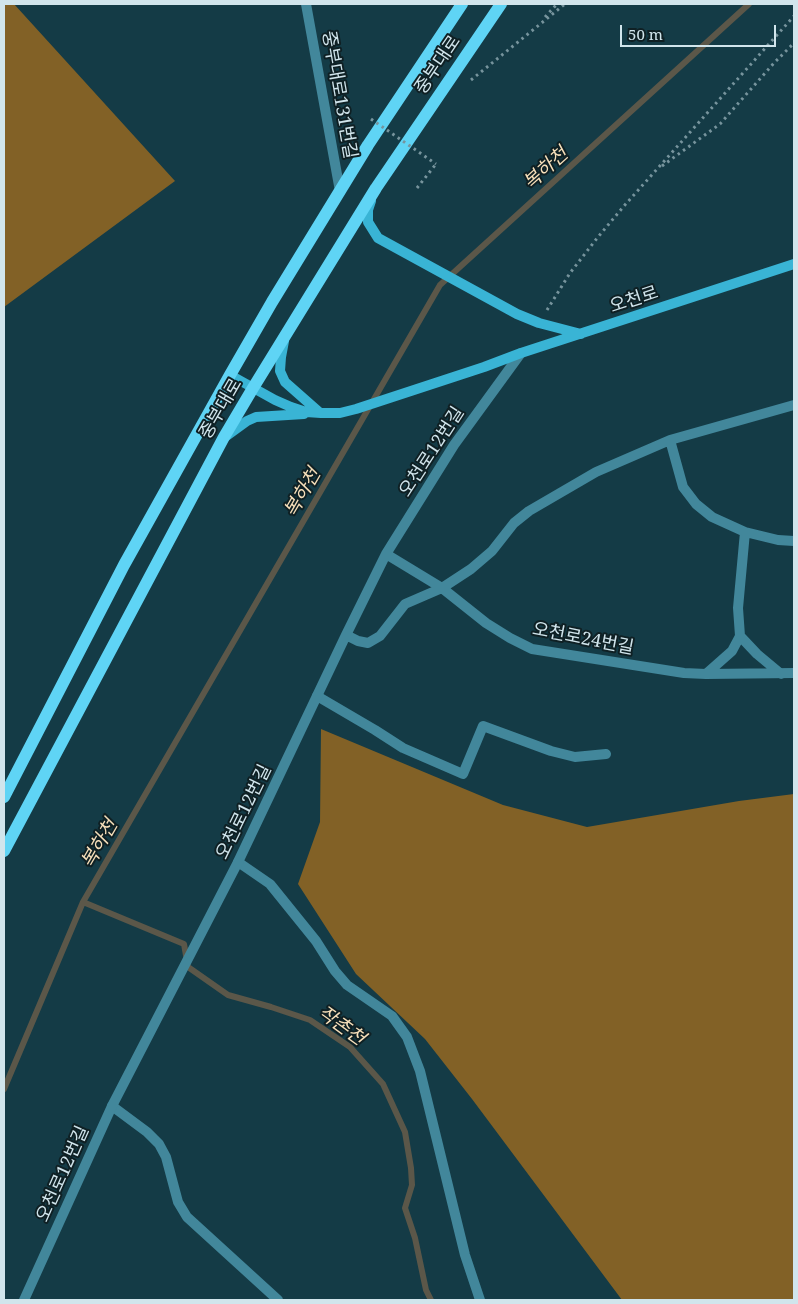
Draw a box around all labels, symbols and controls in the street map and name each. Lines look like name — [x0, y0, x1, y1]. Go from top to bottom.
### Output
scale bar — [623, 15, 779, 47]
text: 50 m — [628, 24, 663, 44]
street label: 중부대로131번길 — [317, 29, 361, 161]
street label: 중부대로 — [411, 32, 465, 98]
water label: 복하천 — [519, 143, 573, 195]
street label: 오천로 — [607, 282, 661, 318]
street label: 중부대로 — [195, 375, 247, 443]
street label: 오천로12번길 — [395, 403, 469, 501]
water label: 복하천 — [280, 465, 326, 521]
street label: 오천로24번길 — [530, 619, 636, 659]
street label: 오천로12번길 — [212, 761, 276, 863]
water label: 복하천 — [77, 816, 123, 872]
water label: 작촌천 — [313, 1001, 369, 1051]
street label: 오천로12번길 — [32, 1123, 94, 1225]

